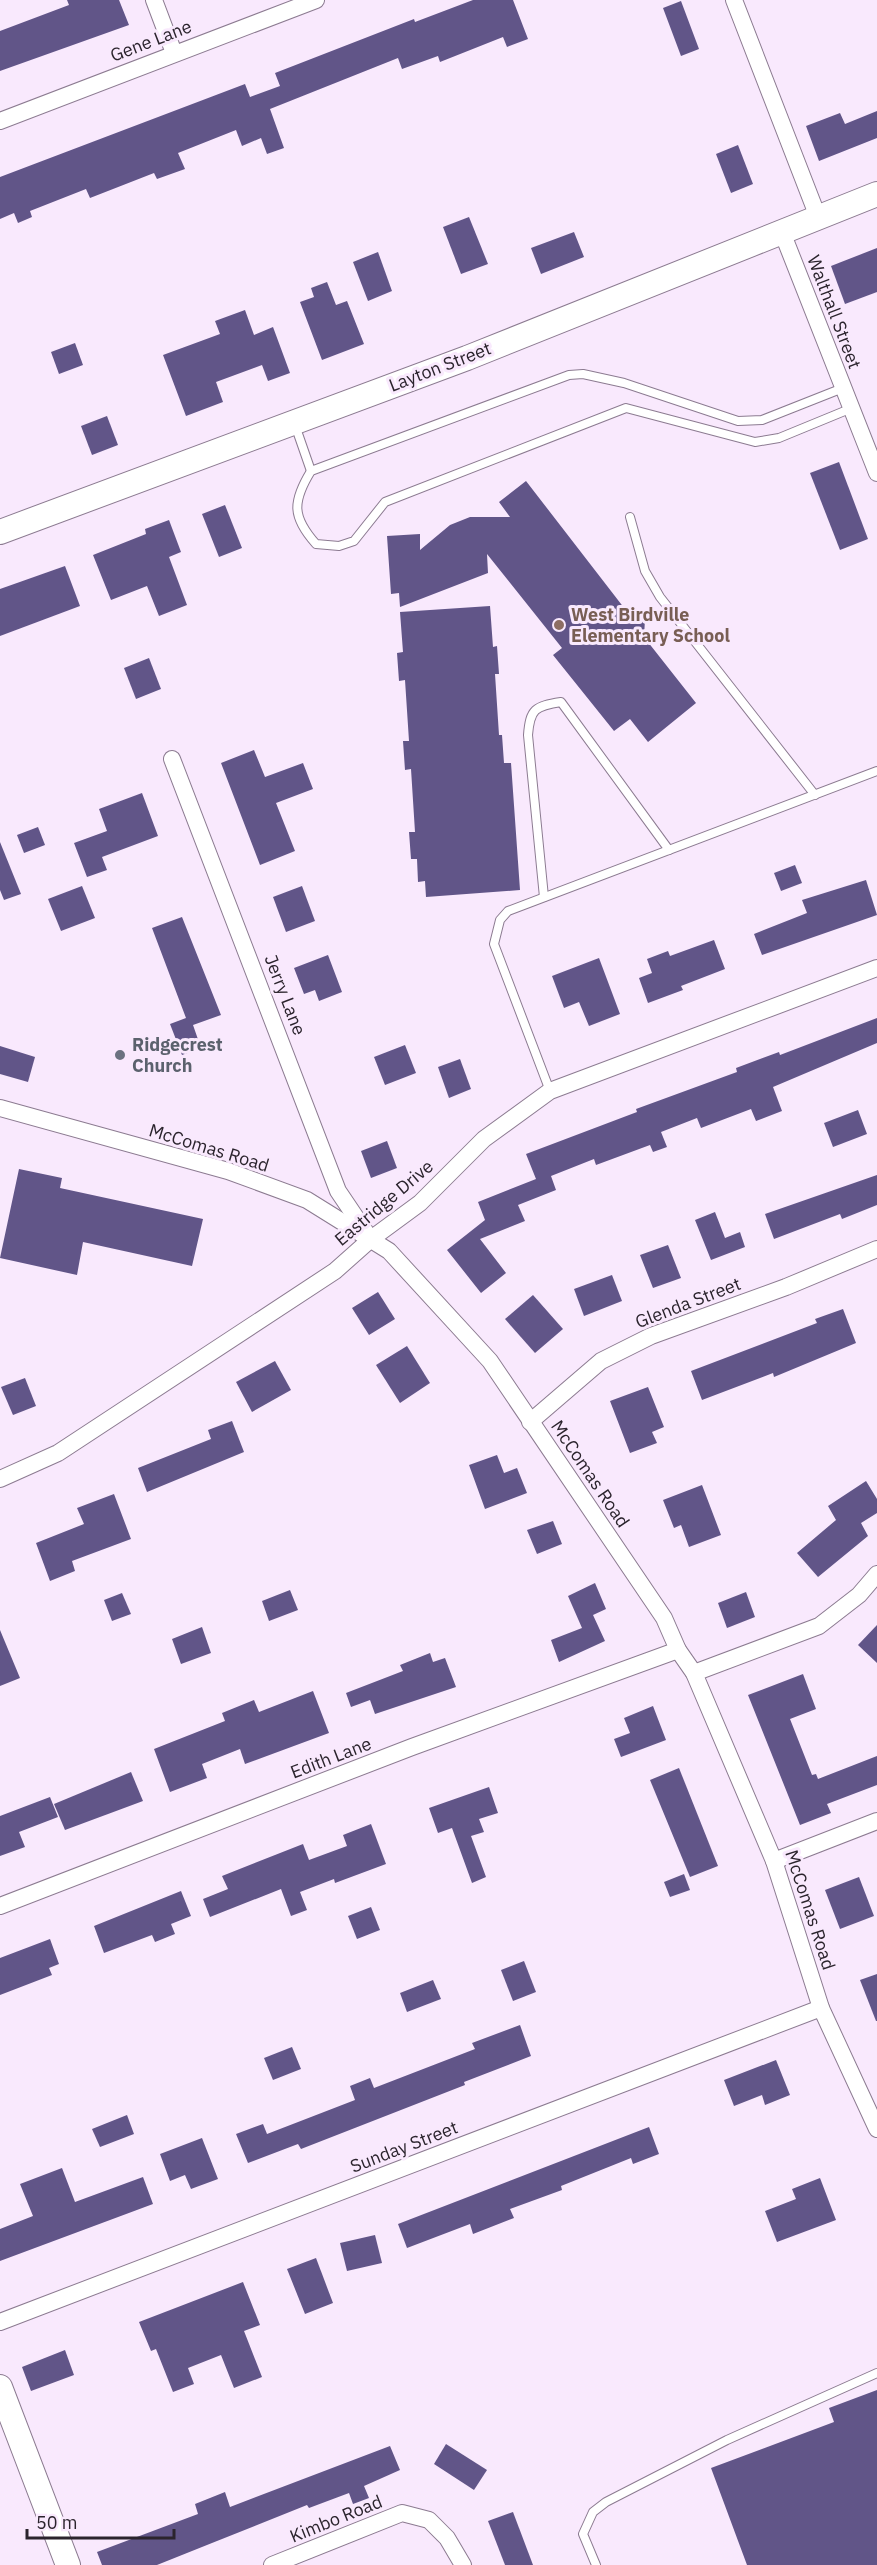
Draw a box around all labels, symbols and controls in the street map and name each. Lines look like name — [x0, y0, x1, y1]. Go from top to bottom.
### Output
street label: Gene Lane — [107, 14, 195, 67]
street label: Walthall Street — [802, 252, 867, 372]
street label: Layton Street — [385, 337, 494, 397]
place label: West Birdville Elementary School — [571, 603, 730, 647]
marker: West Birdville Elementary School — [552, 618, 566, 632]
street label: Jerry Lane — [260, 951, 311, 1038]
place label: Ridgecrest Church — [132, 1033, 223, 1077]
marker: Ridgecrest Church — [113, 1048, 127, 1062]
street label: McComas Road — [146, 1118, 272, 1177]
street label: Eastridge Drive — [330, 1155, 438, 1251]
street label: Glenda Street — [632, 1272, 744, 1333]
street label: McComas Road — [546, 1416, 635, 1532]
street label: Edith Lane — [287, 1732, 375, 1783]
street label: McComas Road — [780, 1847, 841, 1973]
street label: Sunday Street — [347, 2115, 461, 2178]
street label: Kimbo Road — [286, 2490, 385, 2548]
scale bar — [27, 2502, 174, 2540]
text: 50 m — [36, 2511, 78, 2534]

